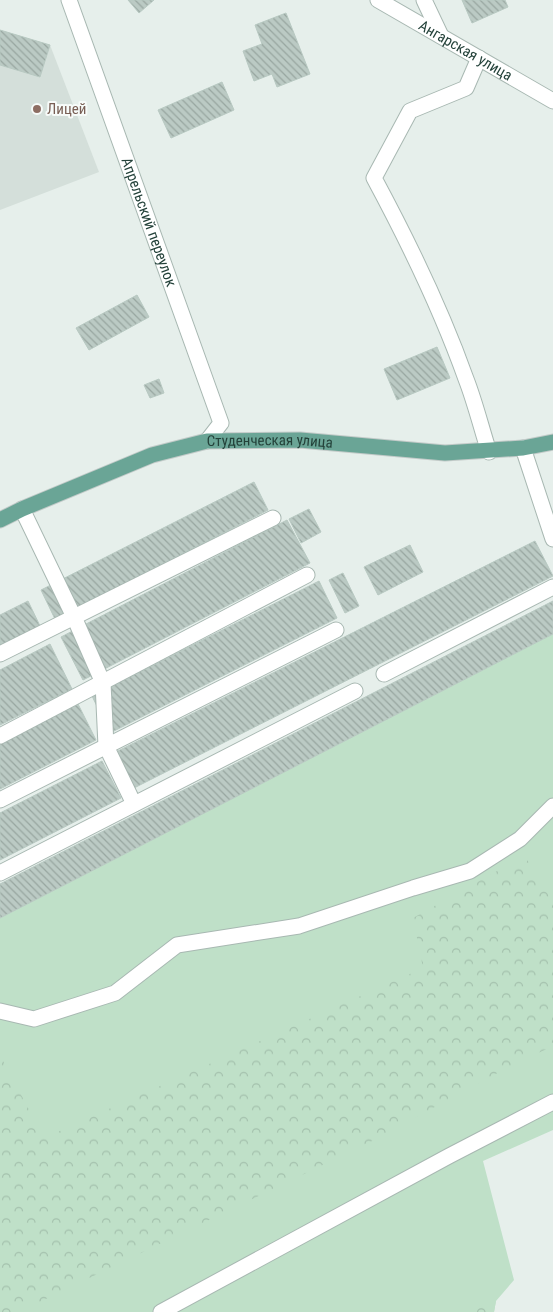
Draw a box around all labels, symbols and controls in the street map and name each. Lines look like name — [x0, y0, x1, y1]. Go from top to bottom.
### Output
street label: Ангарская улица — [416, 16, 515, 84]
place label: Лицей — [47, 100, 86, 118]
marker: Лицей — [31, 103, 43, 115]
street label: Апрельский переулок — [117, 155, 180, 289]
street label: Студенческая улица — [207, 431, 334, 452]

